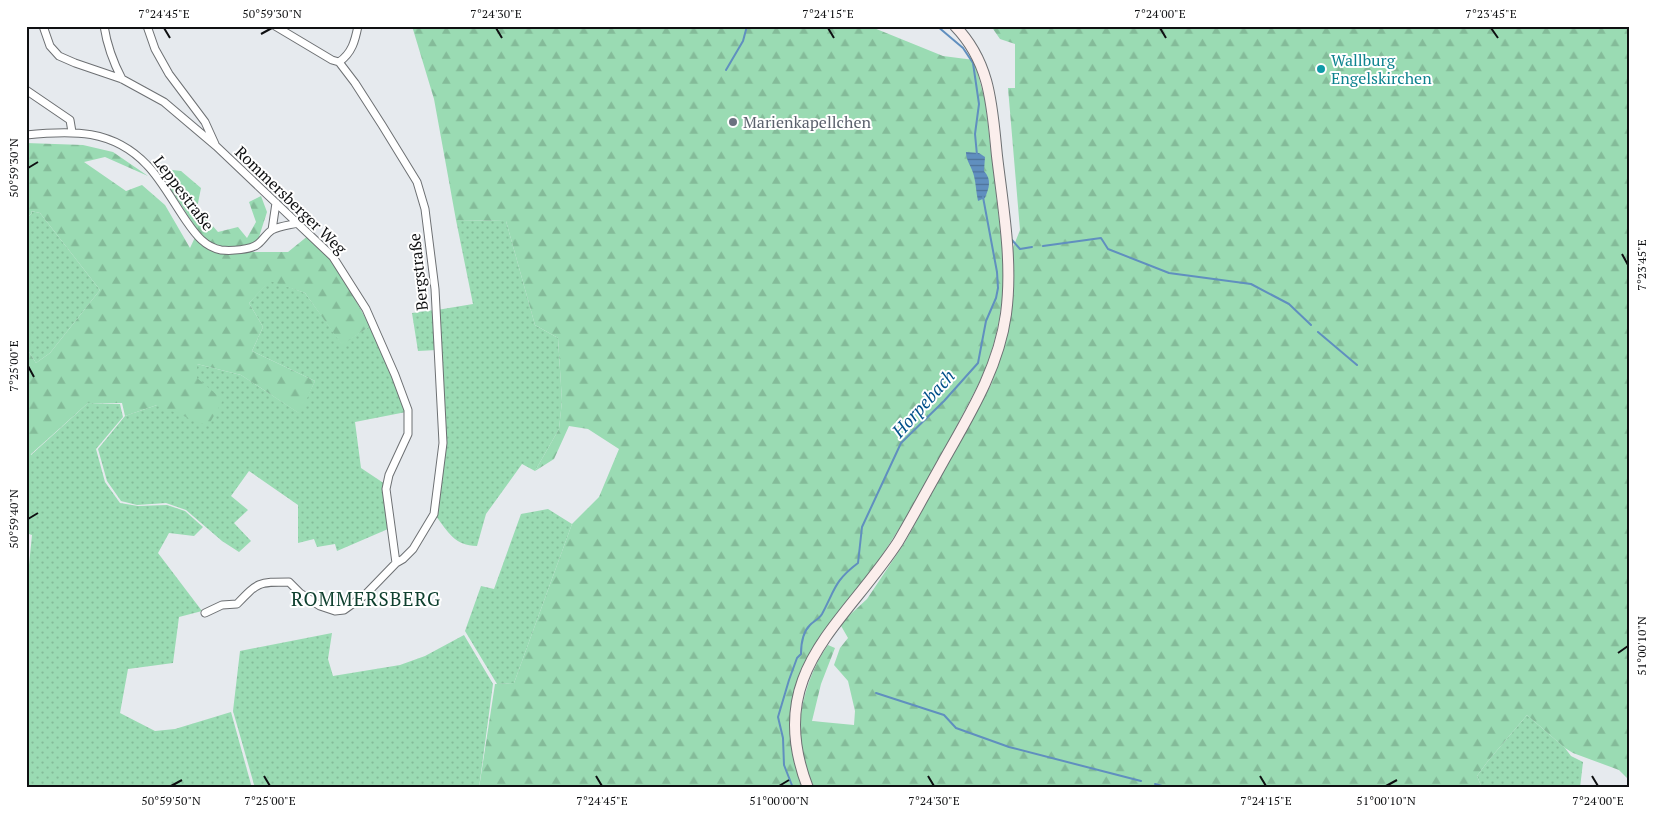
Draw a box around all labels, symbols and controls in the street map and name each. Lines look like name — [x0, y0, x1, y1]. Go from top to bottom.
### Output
text: 7°24'45"E — [138, 6, 190, 21]
text: 50°59'30"N — [242, 6, 302, 21]
text: 7°24'30"E — [470, 6, 522, 21]
text: 7°24'15"E — [802, 6, 854, 21]
text: 7°24'00"E — [1134, 6, 1186, 21]
text: 7°23'45"E — [1465, 6, 1517, 21]
place label: Wallburg Engelskirchen — [1331, 49, 1432, 89]
marker: Wallburg Engelskirchen — [1315, 63, 1327, 75]
place label: Marienkapellchen — [743, 111, 871, 133]
marker: Marienkapellchen — [727, 116, 739, 128]
text: 50°59'30"N — [6, 138, 21, 198]
street label: Rommersberger Weg — [230, 141, 352, 259]
street label: Leppestraße — [149, 151, 219, 235]
street label: Bergstraße — [403, 232, 433, 312]
text: 7°23'45"E — [1634, 239, 1649, 291]
text: 7°25'00"E — [6, 340, 21, 392]
water label: Horpebach — [885, 364, 960, 443]
text: 50°59'40"N — [6, 489, 21, 549]
district label: ROMMERSBERG — [291, 586, 441, 611]
text: 51°00'10"N — [1634, 616, 1649, 676]
text: 50°59'50"N — [141, 793, 201, 808]
text: 7°25'00"E — [244, 793, 296, 808]
text: 7°24'45"E — [576, 793, 628, 808]
text: 51°00'00"N — [749, 793, 809, 808]
text: 7°24'30"E — [908, 793, 960, 808]
text: 7°24'15"E — [1240, 793, 1292, 808]
text: 51°00'10"N — [1356, 793, 1416, 808]
text: 7°24'00"E — [1572, 793, 1624, 808]

